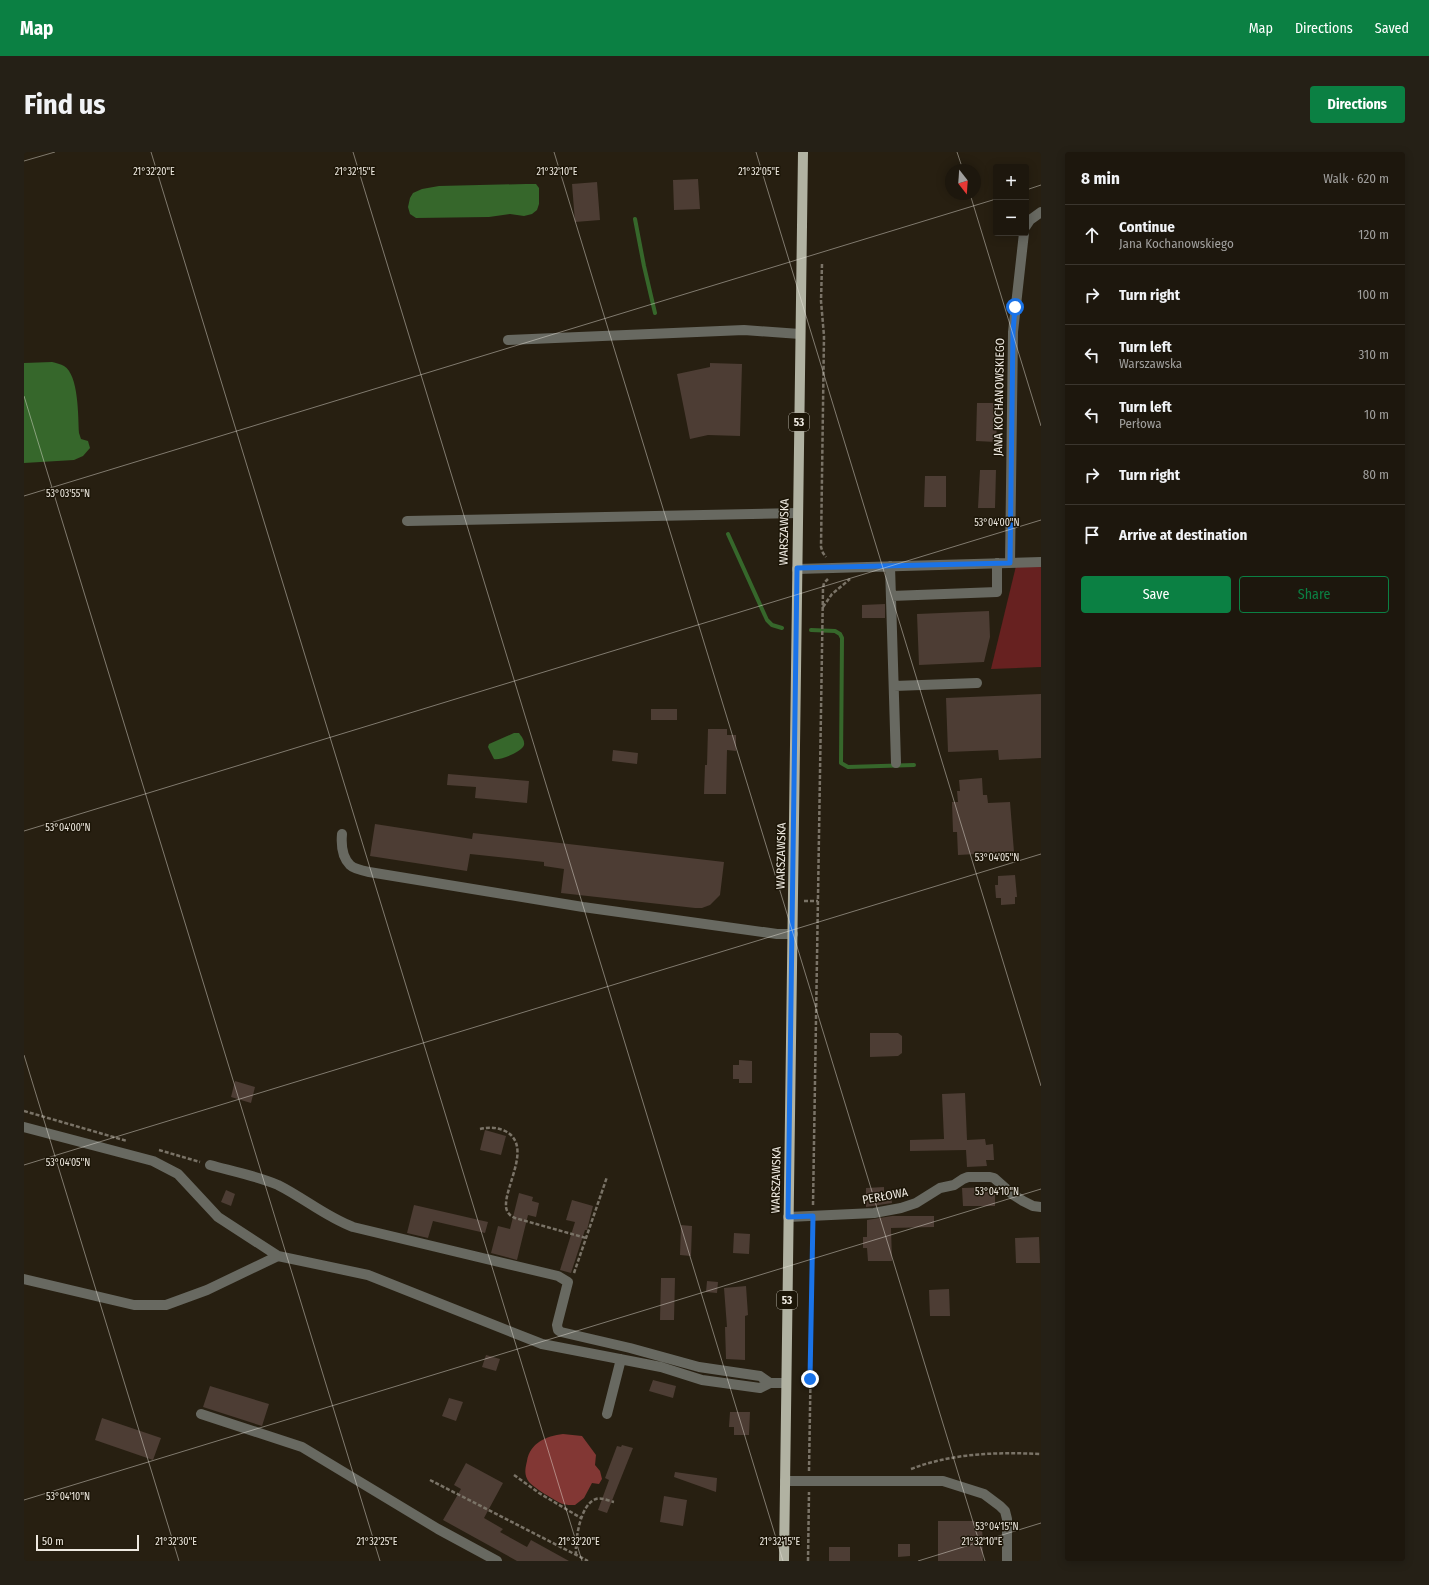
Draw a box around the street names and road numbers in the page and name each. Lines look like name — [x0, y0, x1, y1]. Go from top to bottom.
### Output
street label: JANA KOCHANOWSKIEGO — [991, 338, 1007, 456]
road number: 53 — [789, 413, 809, 431]
street label: WARSZAWSKA — [776, 498, 792, 566]
street label: WARSZAWSKA — [773, 822, 789, 890]
street label: WARSZAWSKA — [768, 1146, 784, 1214]
street label: PERŁOWA — [861, 1185, 910, 1207]
road number: 53 — [777, 1291, 797, 1309]

